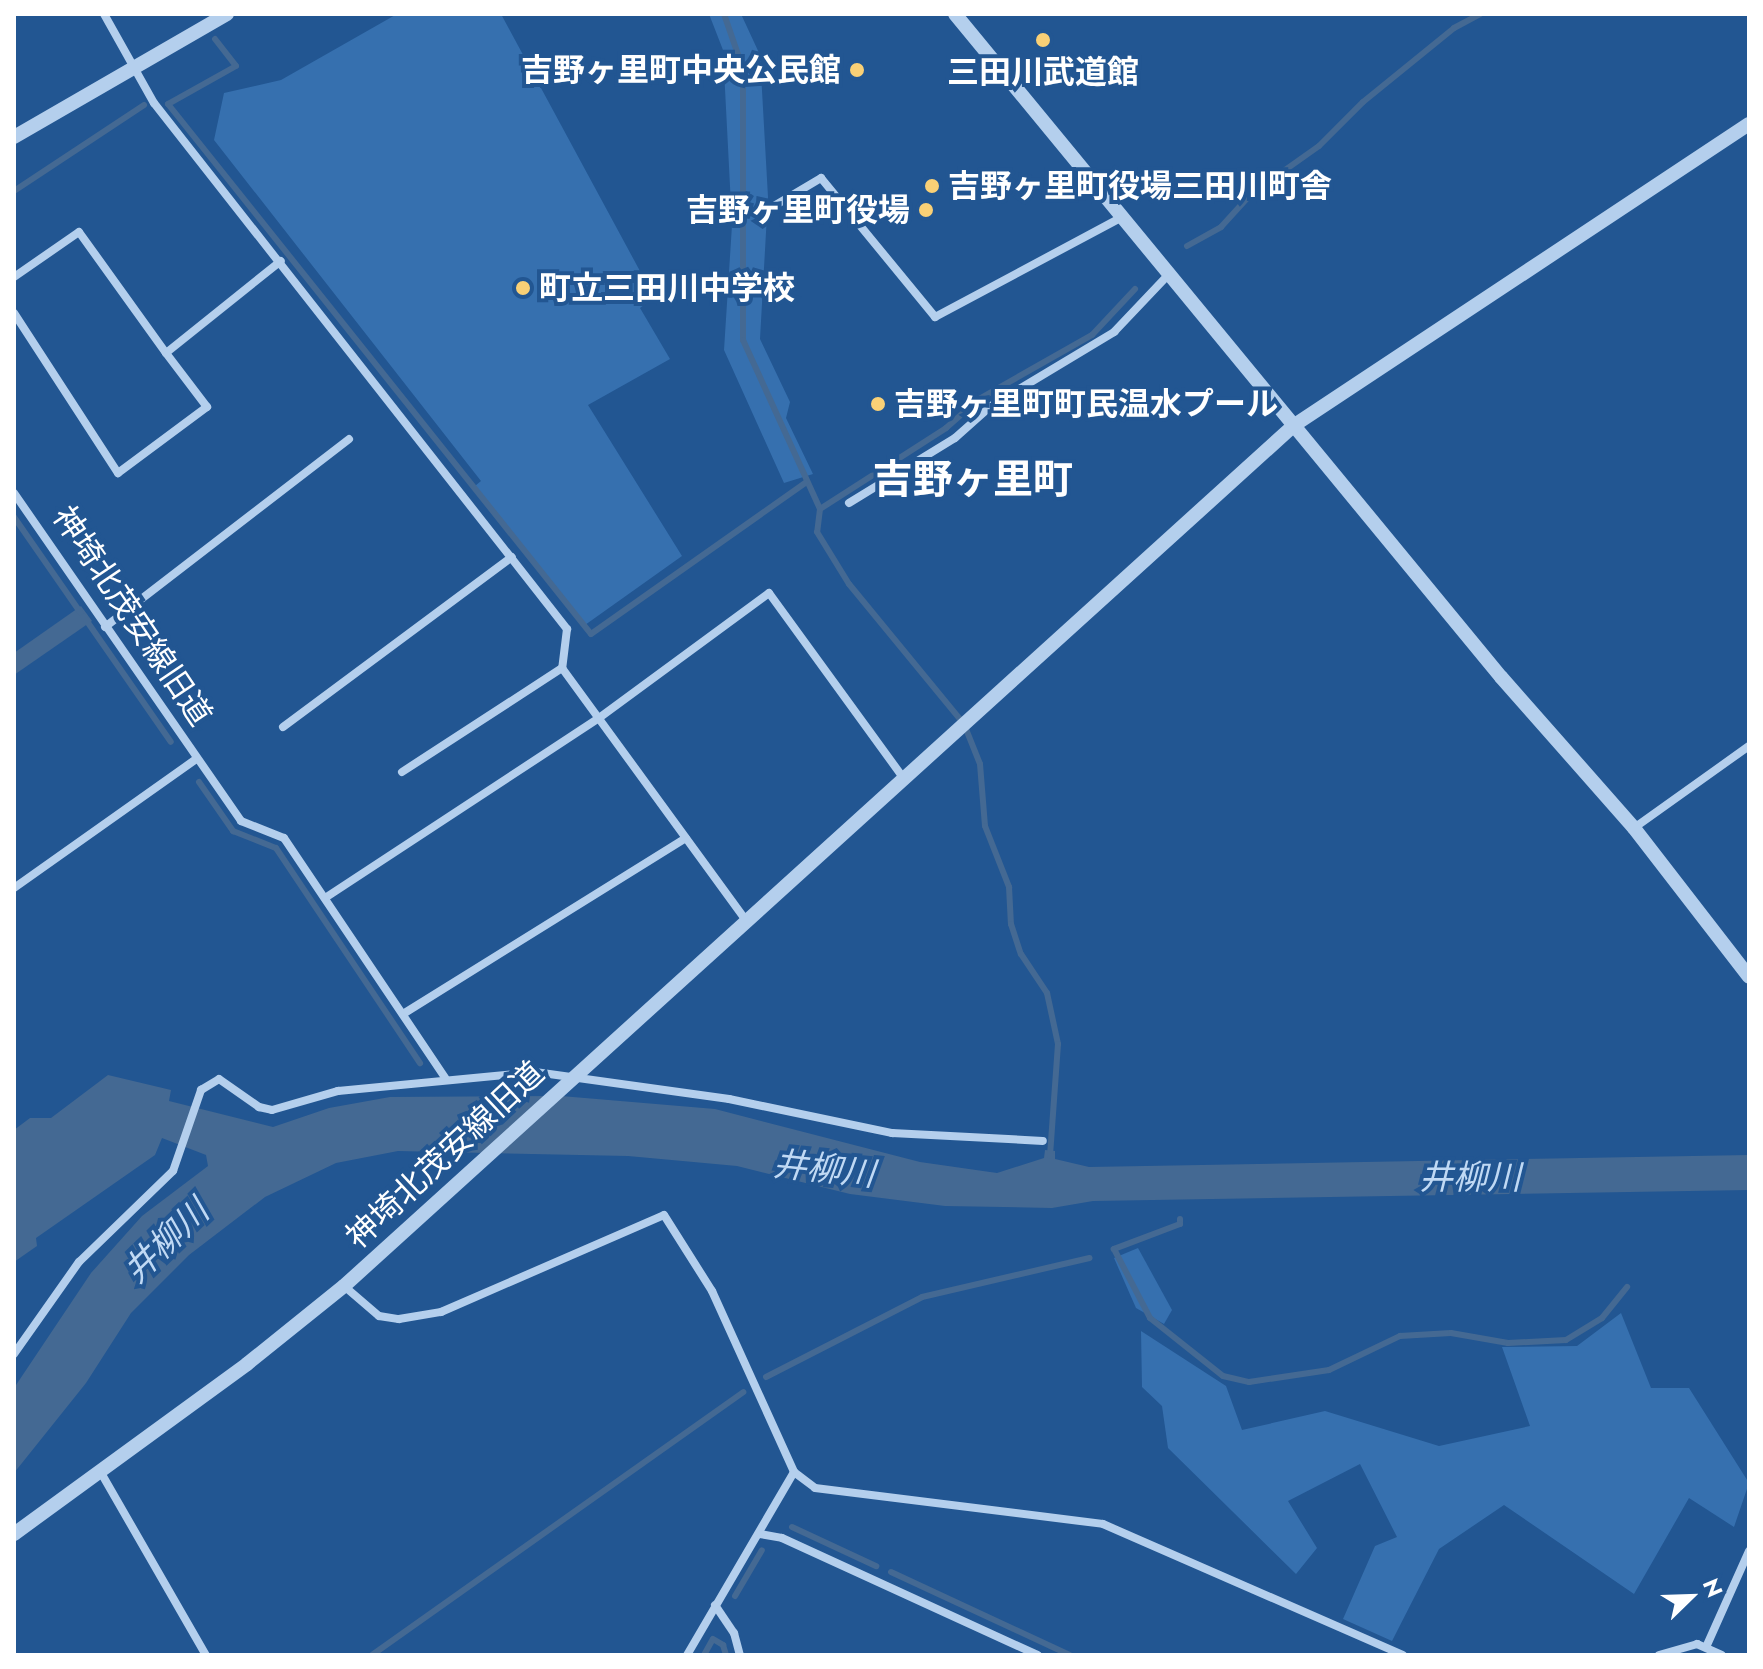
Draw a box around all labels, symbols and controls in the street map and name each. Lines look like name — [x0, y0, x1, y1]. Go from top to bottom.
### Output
marker: 三田川武道館 — [1034, 31, 1052, 49]
place label: 吉野ヶ里町中央公民館 — [521, 51, 841, 89]
place label: 三田川武道館 — [947, 53, 1139, 91]
marker: 吉野ヶ里町中央公民館 — [848, 61, 866, 79]
place label: 吉野ヶ里町役場三田川町舎 — [948, 167, 1332, 205]
marker: 吉野ヶ里町役場三田川町舎 — [923, 177, 941, 195]
place label: 吉野ヶ里町役場 — [686, 191, 910, 229]
marker: 吉野ヶ里町役場 — [917, 201, 935, 219]
place label: 町立三田川中学校 — [539, 269, 795, 307]
marker: 町立三田川中学校 — [514, 279, 532, 297]
place label: 吉野ヶ里町町民温水プール — [894, 385, 1278, 423]
marker: 吉野ヶ里町町民温水プール — [869, 395, 887, 413]
district label: 吉野ヶ里町 — [873, 455, 1073, 503]
street label: 神埼北茂安線旧道 — [45, 499, 219, 733]
street label: 神埼北茂安線旧道 — [338, 1054, 552, 1256]
water label: 井柳川 — [771, 1143, 877, 1195]
water label: 井柳川 — [1419, 1158, 1521, 1198]
water label: 井柳川 — [115, 1191, 217, 1291]
north arrow — [1651, 1557, 1731, 1637]
text: N — [1695, 1573, 1731, 1602]

